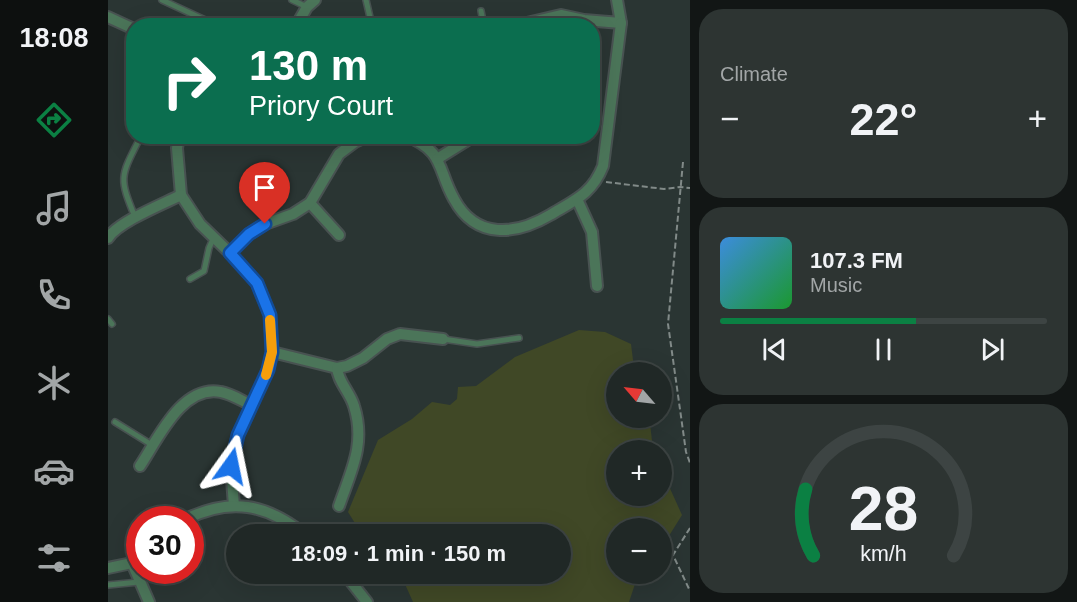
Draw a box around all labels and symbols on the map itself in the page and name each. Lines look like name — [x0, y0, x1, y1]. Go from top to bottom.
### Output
pin — [239, 162, 290, 224]
north arrow — [606, 362, 672, 428]
position arrow — [199, 434, 263, 498]
speed limit sign: 30 — [126, 506, 204, 584]

